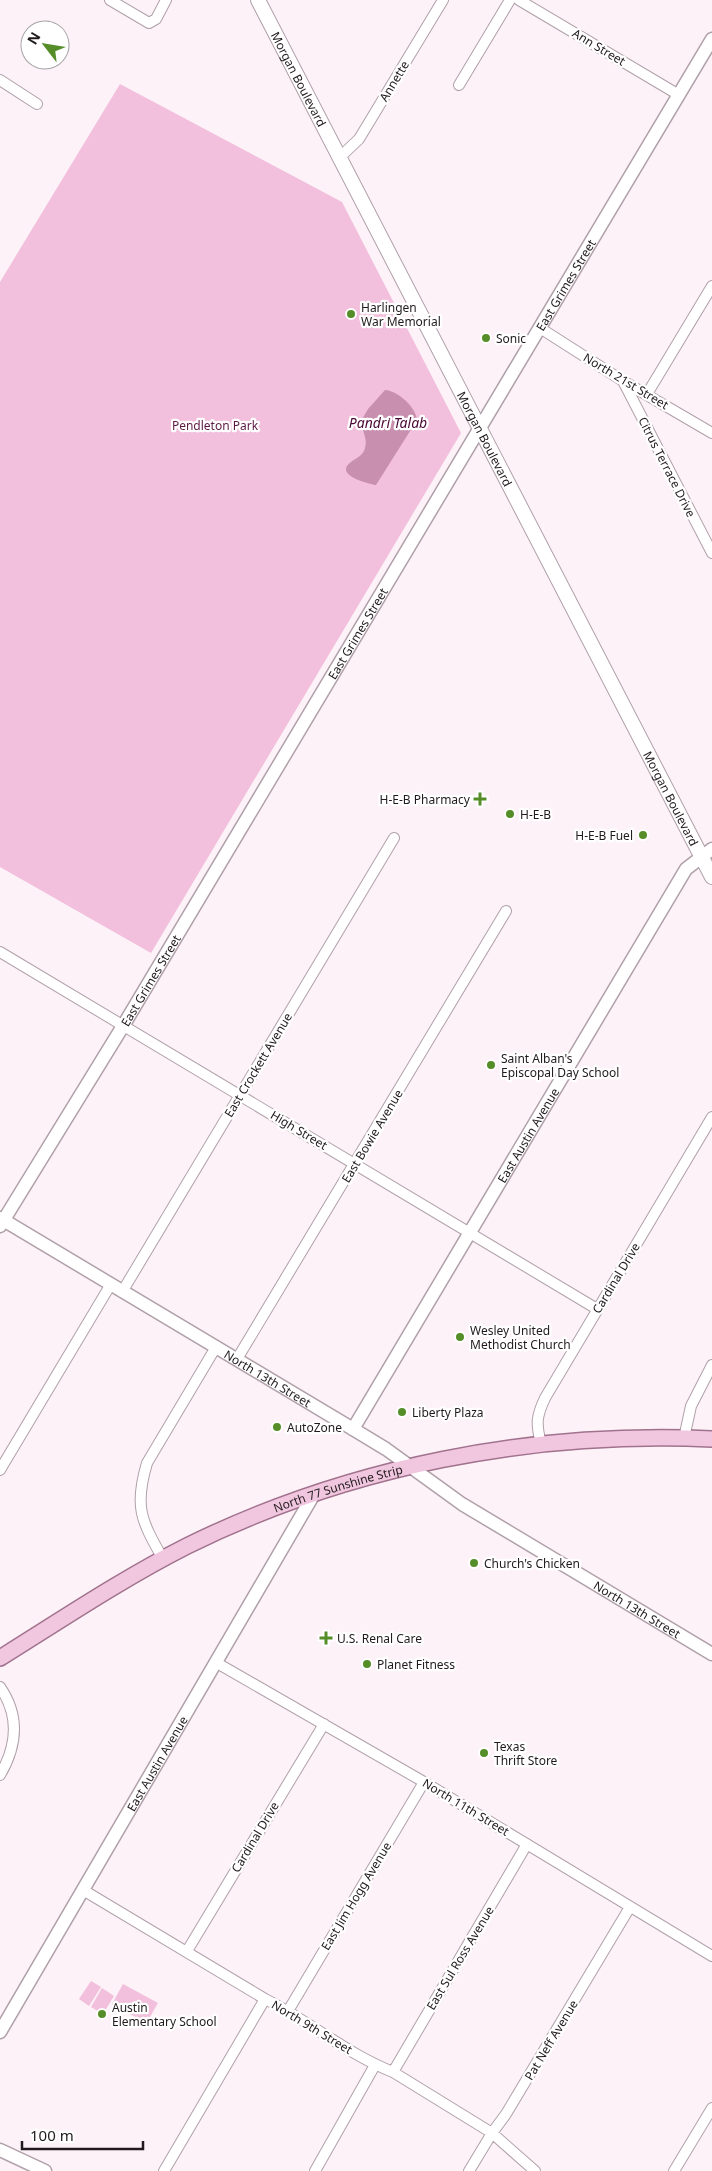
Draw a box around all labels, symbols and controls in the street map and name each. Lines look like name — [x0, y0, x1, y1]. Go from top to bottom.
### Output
north arrow — [20, 20, 70, 70]
street label: Ann Street — [569, 24, 629, 70]
text: N — [22, 28, 45, 48]
street label: Morgan Boulevard — [267, 29, 331, 129]
street label: Annette — [375, 57, 413, 105]
street label: East Grimes Street — [531, 235, 600, 334]
place label: Harlingen War Memorial — [361, 299, 441, 330]
marker: Harlingen War Memorial — [345, 308, 357, 320]
place label: Sonic — [496, 330, 526, 347]
marker: Sonic — [480, 332, 492, 344]
street label: North 21st Street — [580, 349, 672, 414]
street label: Morgan Boulevard — [453, 388, 517, 489]
water label: Pandri Talab — [349, 413, 427, 432]
street label: Citrus Terrace Drive — [634, 414, 700, 520]
park label: Pendleton Park — [172, 417, 259, 434]
street label: East Grimes Street — [323, 584, 392, 682]
street label: Morgan Boulevard — [640, 748, 703, 849]
place label: H-E-B Pharmacy — [380, 791, 471, 808]
marker: H-E-B Pharmacy — [474, 793, 486, 805]
place label: H-E-B — [520, 806, 551, 823]
marker: H-E-B — [504, 808, 516, 820]
place label: H-E-B Fuel — [575, 827, 633, 844]
marker: H-E-B Fuel — [637, 829, 649, 841]
street label: East Grimes Street — [116, 931, 185, 1029]
street label: East Crockett Avenue — [220, 1009, 296, 1120]
place label: Saint Alban's Episcopal Day School — [501, 1050, 619, 1081]
marker: Saint Alban's Episcopal Day School — [485, 1059, 497, 1071]
street label: East Austin Avenue — [493, 1084, 563, 1186]
street label: East Bowie Avenue — [337, 1086, 407, 1186]
street label: High Street — [267, 1106, 331, 1154]
street label: Cardinal Drive — [588, 1239, 644, 1316]
place label: Wesley United Methodist Church — [470, 1322, 571, 1353]
marker: Wesley United Methodist Church — [454, 1331, 466, 1343]
street label: North 13th Street — [221, 1346, 315, 1411]
place label: Liberty Plaza — [412, 1404, 484, 1421]
marker: Liberty Plaza — [396, 1406, 408, 1418]
place label: AutoZone — [287, 1419, 342, 1436]
marker: AutoZone — [271, 1421, 283, 1433]
street label: North 77 Sunshine Strip — [271, 1460, 404, 1516]
place label: Church's Chicken — [484, 1555, 580, 1572]
marker: Church's Chicken — [468, 1557, 480, 1569]
street label: North 13th Street — [591, 1577, 684, 1642]
place label: U.S. Renal Care — [337, 1630, 422, 1647]
marker: U.S. Renal Care — [319, 1631, 333, 1645]
place label: Planet Fitness — [377, 1656, 455, 1673]
marker: Planet Fitness — [361, 1658, 373, 1670]
street label: East Austin Avenue — [122, 1712, 191, 1814]
place label: Texas Thrift Store — [494, 1738, 558, 1769]
marker: Texas Thrift Store — [478, 1747, 490, 1759]
street label: North 11th Street — [419, 1774, 513, 1840]
street label: Cardinal Drive — [227, 1798, 283, 1875]
street label: East Jim Hogg Avenue — [317, 1839, 395, 1953]
street label: East Sul Ross Avenue — [422, 1903, 498, 2013]
street label: North 9th Street — [268, 1996, 356, 2058]
street label: Pat Neff Avenue — [520, 1996, 582, 2083]
place label: Austin Elementary School — [112, 1999, 217, 2030]
marker: Austin Elementary School — [96, 2008, 108, 2020]
scale bar — [22, 2118, 144, 2150]
text: 100 m — [30, 2125, 74, 2145]

